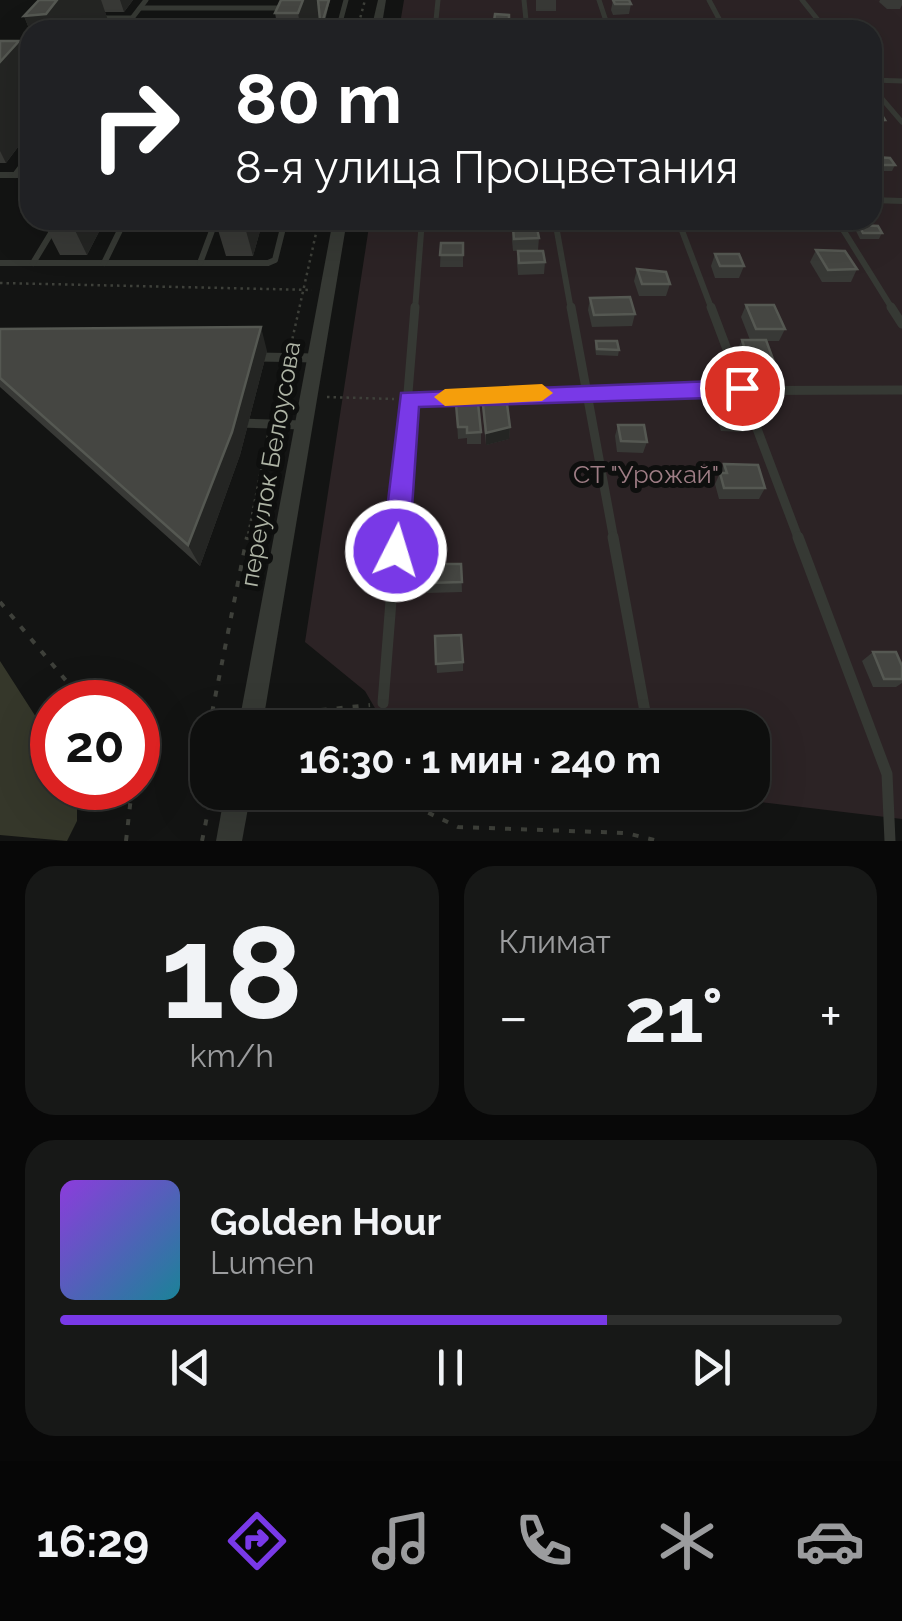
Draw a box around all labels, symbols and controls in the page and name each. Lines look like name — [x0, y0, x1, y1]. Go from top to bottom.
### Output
text: 80 m — [235, 57, 402, 139]
icon: right — [70, 60, 200, 190]
text: 8-я улица Процветания — [235, 141, 738, 194]
street label: переулок Белоусова — [234, 339, 306, 589]
pin — [700, 346, 785, 431]
icon: arrive — [715, 361, 770, 416]
park label: СТ "Урожай" — [573, 459, 719, 489]
position arrow — [344, 499, 448, 603]
speed limit sign: 20 — [30, 680, 160, 810]
text: 16:30 · 1 мин · 240 m — [299, 737, 661, 782]
text: 18 — [160, 896, 303, 1048]
text: Климат — [499, 923, 611, 960]
text: 21° — [624, 971, 723, 1060]
text: − — [499, 984, 528, 1049]
text: + — [819, 984, 842, 1049]
text: km/h — [190, 1037, 274, 1074]
text: Golden Hour — [210, 1199, 441, 1244]
text: Lumen — [210, 1244, 314, 1281]
icon: previous — [163, 1340, 218, 1395]
icon: pause — [423, 1340, 478, 1395]
icon: next — [684, 1340, 739, 1395]
icon: directions — [222, 1506, 292, 1576]
icon: music — [366, 1506, 436, 1576]
icon: phone — [509, 1506, 579, 1576]
icon: climate — [652, 1506, 722, 1576]
icon: car — [795, 1506, 865, 1576]
text: 16:29 — [37, 1515, 149, 1568]

